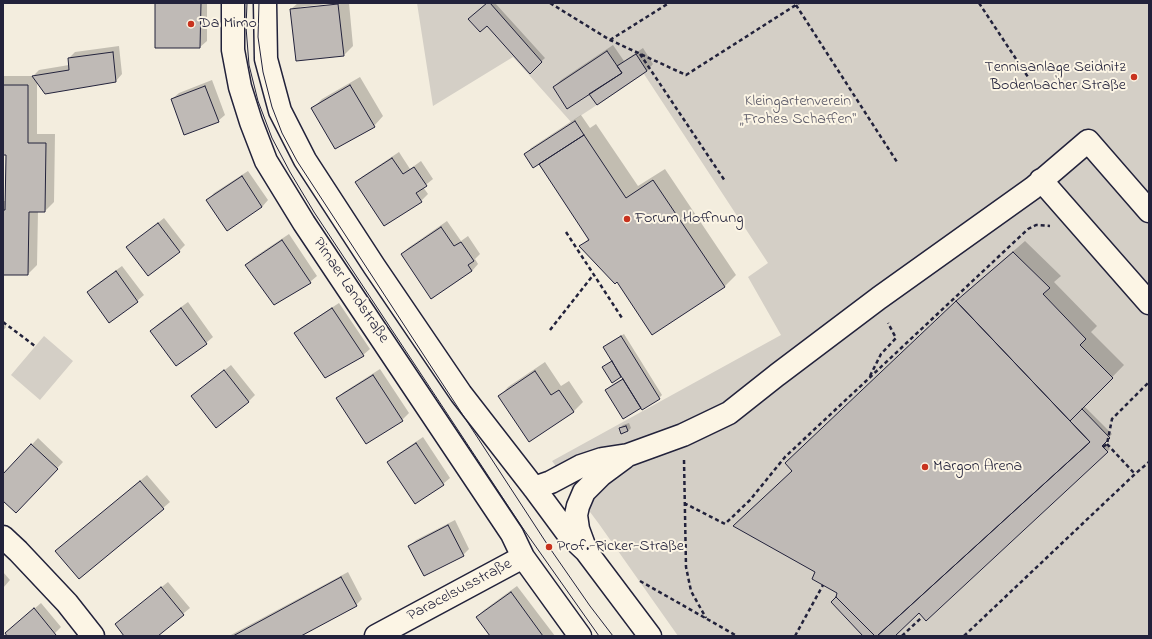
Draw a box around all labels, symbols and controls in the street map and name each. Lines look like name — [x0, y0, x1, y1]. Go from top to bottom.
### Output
place label: Da Mimo — [199, 14, 257, 34]
marker: Da Mimo — [186, 19, 196, 29]
place label: Tennisanlage Seidnitz Bodenbacher Straße — [984, 58, 1126, 96]
marker: Tennisanlage Seidnitz Bodenbacher Straße — [1129, 72, 1139, 82]
park label: Kleingartenverein „Frohes Schaffen“ — [740, 92, 856, 130]
place label: Forum Hoffnung — [635, 209, 743, 229]
marker: Forum Hoffnung — [622, 214, 632, 224]
street label: Pirnaer Landstraße — [308, 235, 392, 347]
place label: Margon Arena — [933, 457, 1022, 477]
marker: Margon Arena — [920, 462, 930, 472]
place label: Prof.-Ricker-Straße — [557, 537, 684, 557]
marker: Prof.-Ricker-Straße — [544, 542, 554, 552]
street label: Paracelsusstraße — [404, 555, 516, 627]

